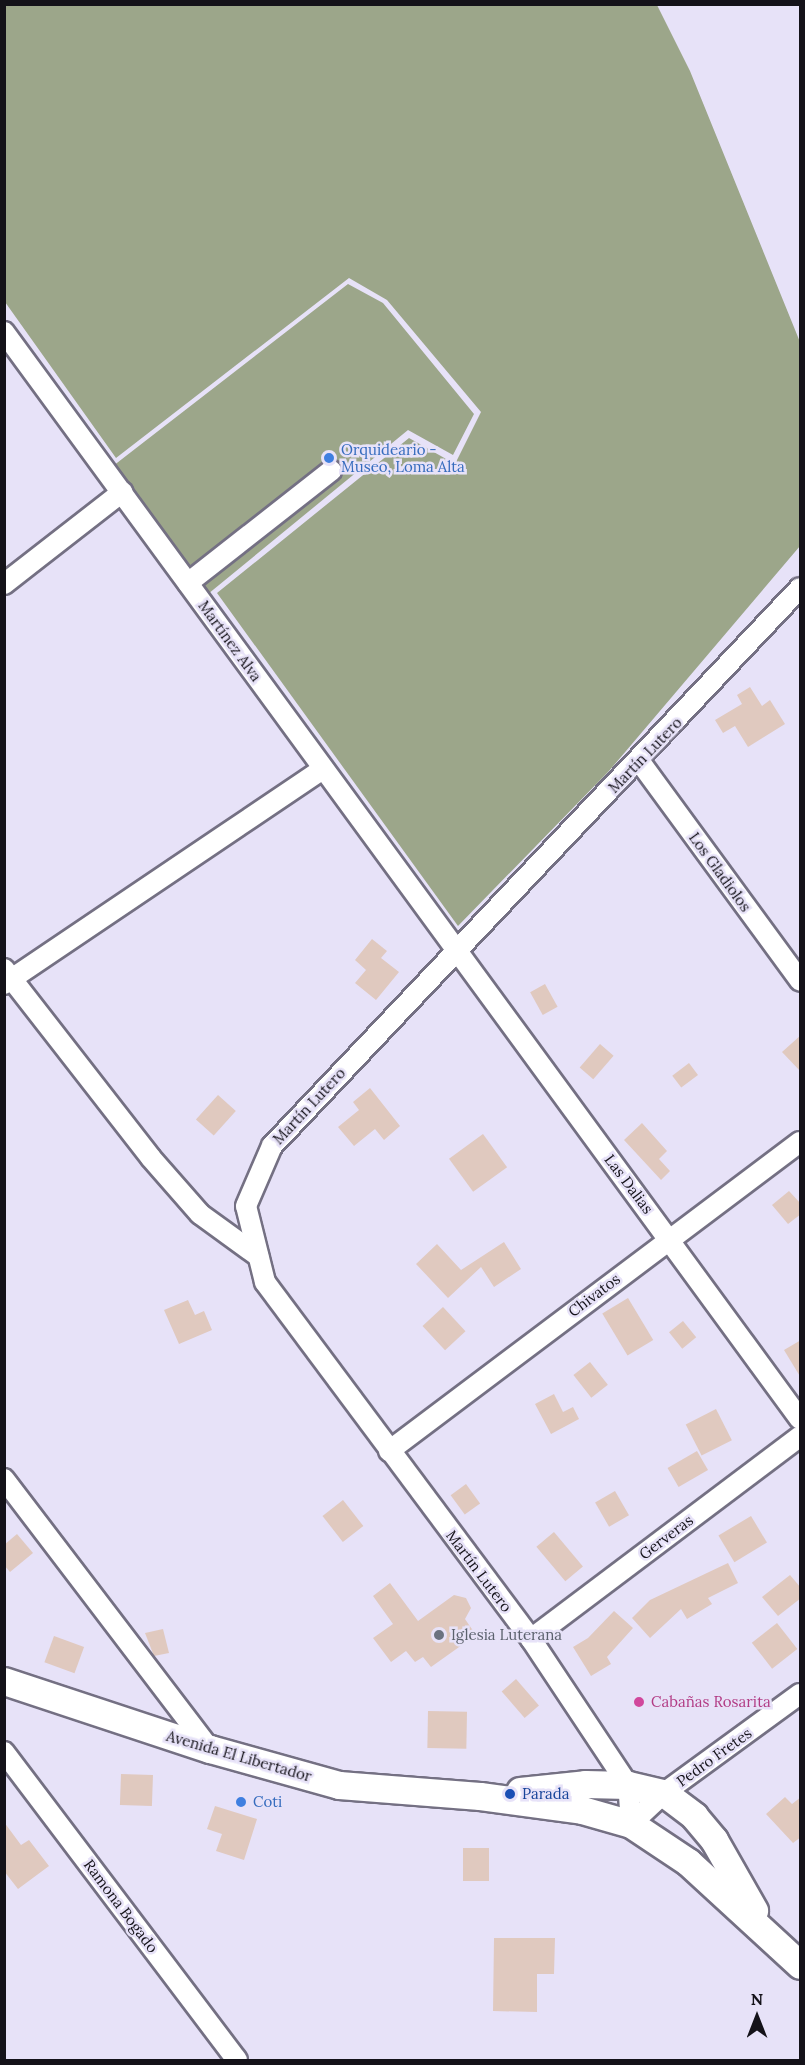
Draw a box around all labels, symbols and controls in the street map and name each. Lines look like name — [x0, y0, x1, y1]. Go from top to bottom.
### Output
place label: Orquideario - Museo, Loma Alta — [341, 440, 465, 475]
marker: Orquideario - Museo, Loma Alta — [322, 451, 336, 465]
street label: Martínez Alva — [195, 597, 265, 685]
street label: Martín Lutero — [605, 714, 685, 796]
street label: Los Gladiolos — [685, 829, 755, 915]
street label: Martín Lutero — [269, 1064, 349, 1148]
street label: Las Dalias — [601, 1151, 657, 1217]
street label: Chivatos — [565, 1270, 623, 1320]
street label: Gerveras — [635, 1511, 697, 1563]
street label: Martín Lutero — [442, 1526, 516, 1616]
place label: Iglesia Luterana — [451, 1626, 562, 1644]
marker: Iglesia Luterana — [432, 1628, 446, 1642]
place label: Cabañas Rosarita — [651, 1693, 771, 1711]
marker: Cabañas Rosarita — [632, 1695, 646, 1709]
street label: Pedro Fretes — [673, 1724, 755, 1790]
street label: Avenida El Libertador — [164, 1727, 314, 1785]
place label: Parada — [522, 1785, 570, 1803]
marker: Parada — [503, 1787, 517, 1801]
place label: Coti — [253, 1793, 282, 1811]
marker: Coti — [234, 1795, 248, 1809]
street label: Ramona Bogado — [80, 1856, 162, 1956]
north arrow — [727, 1987, 787, 2047]
text: N — [751, 1989, 763, 2009]

